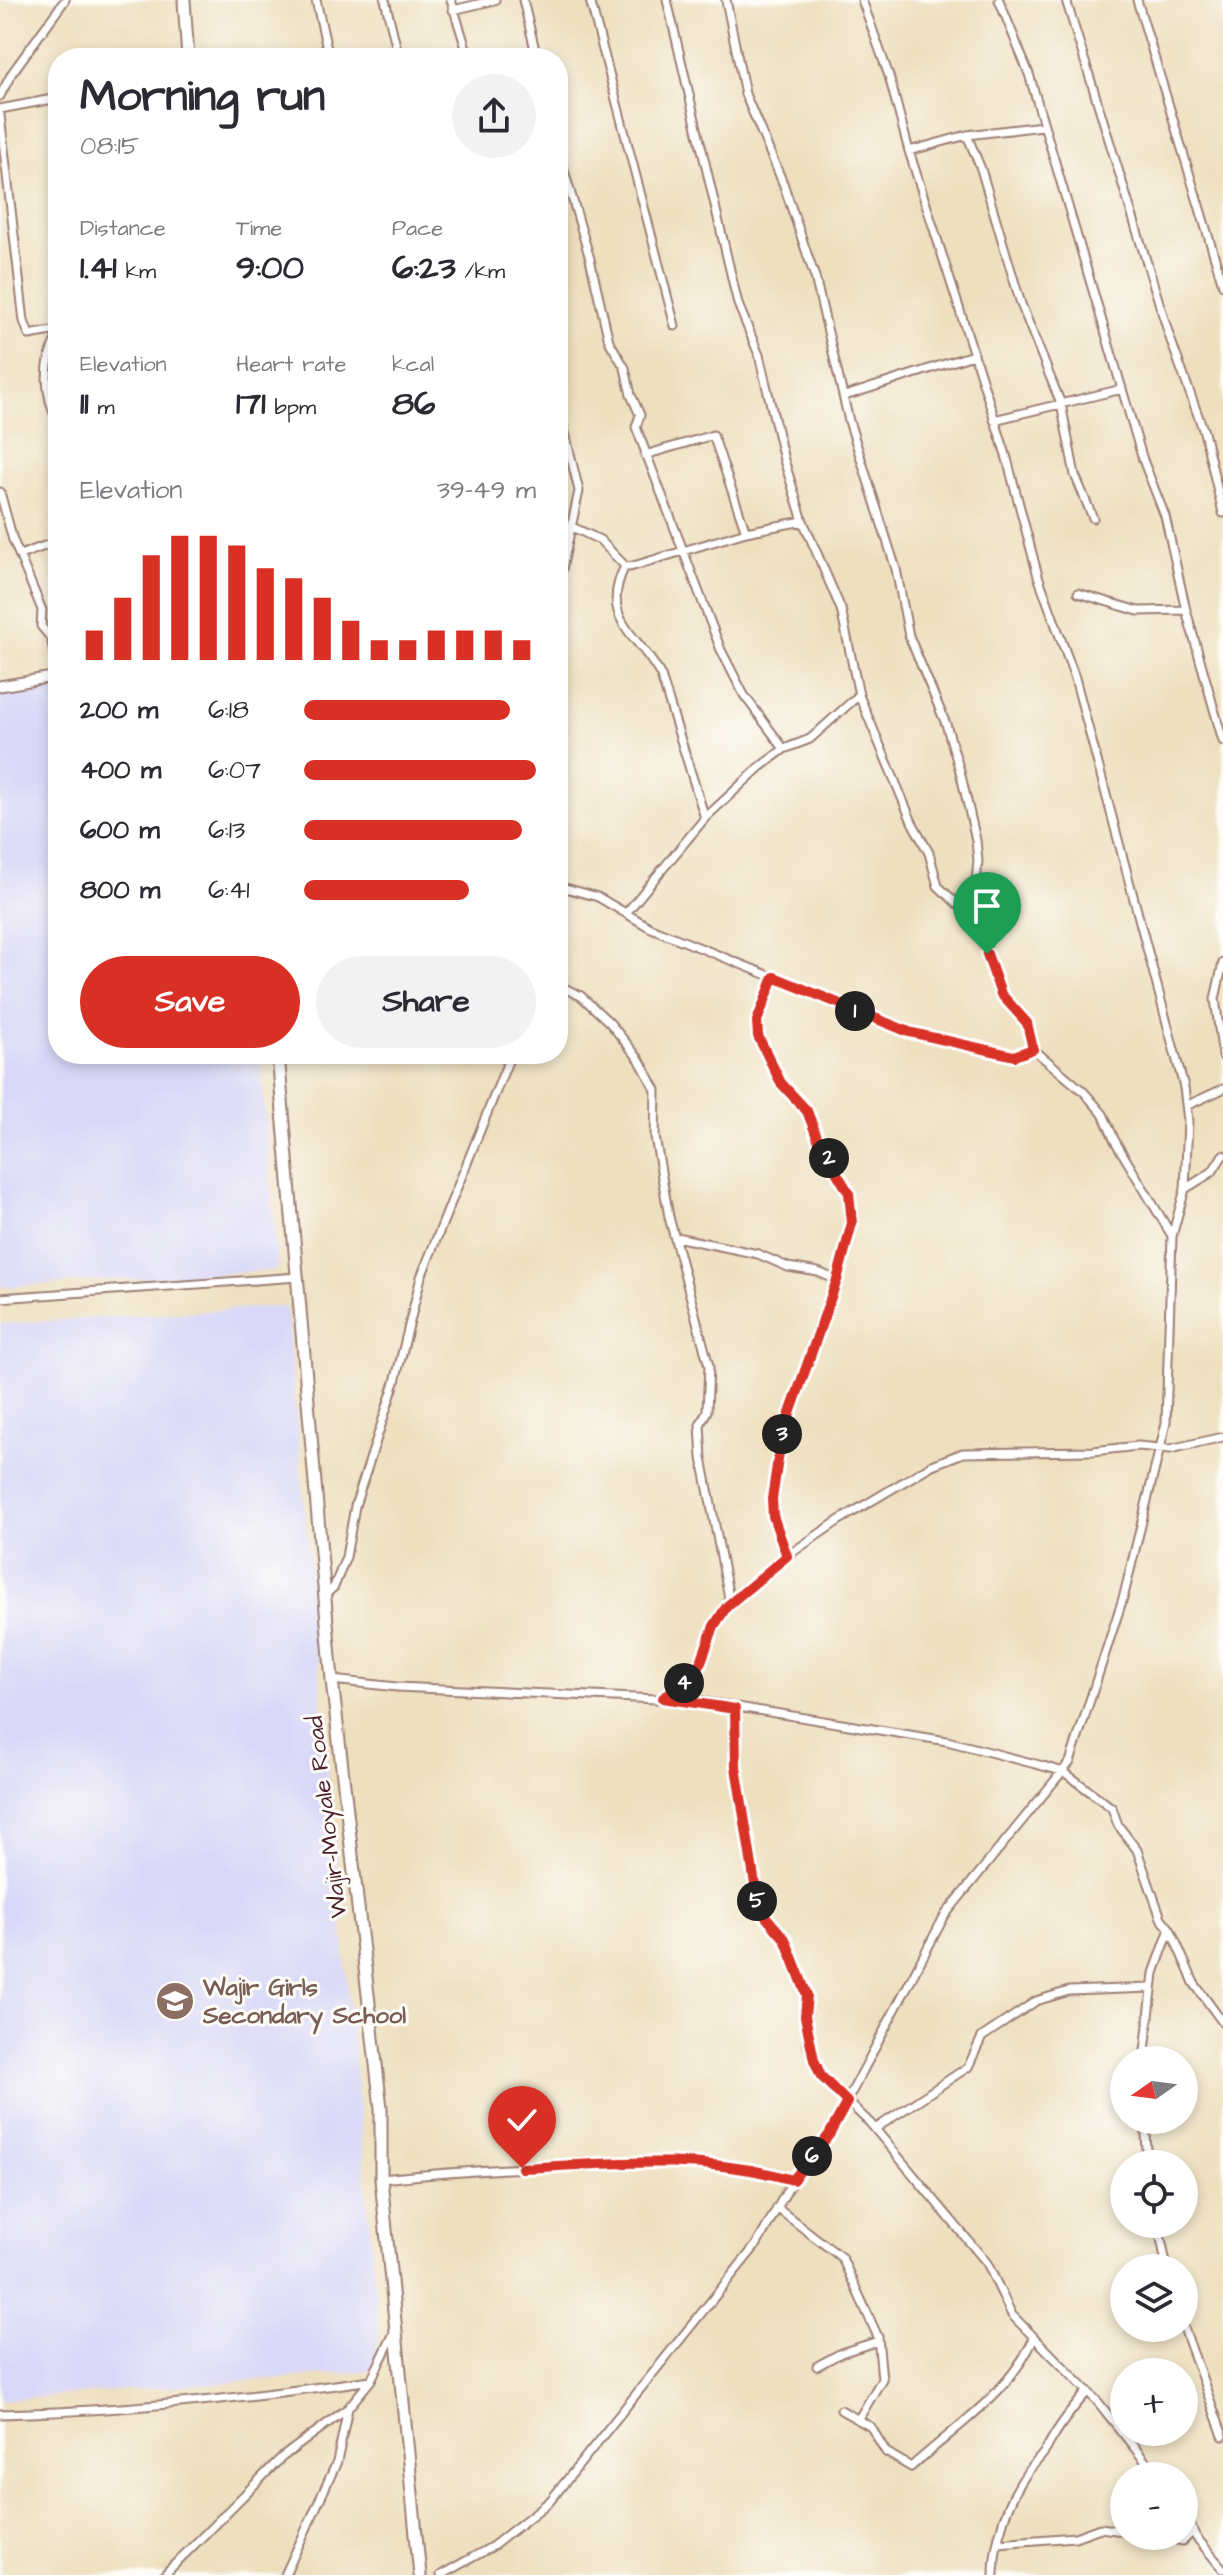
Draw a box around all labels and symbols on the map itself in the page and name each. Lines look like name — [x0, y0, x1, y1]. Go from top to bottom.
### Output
pin — [953, 872, 1021, 954]
pin: 1 — [835, 991, 875, 1031]
pin: 2 — [809, 1138, 849, 1178]
pin: 3 — [762, 1414, 802, 1454]
pin: 4 — [664, 1663, 704, 1703]
street label: Wajir-Moyale Road — [298, 1714, 357, 1920]
pin: 5 — [737, 1881, 777, 1921]
place label: Wajir Girls Secondary School — [202, 1971, 406, 2035]
school or university icon: Wajir Girls Secondary School — [154, 1980, 196, 2022]
north arrow — [1110, 2046, 1198, 2134]
pin — [488, 2086, 556, 2168]
pin: 6 — [792, 2136, 832, 2176]

